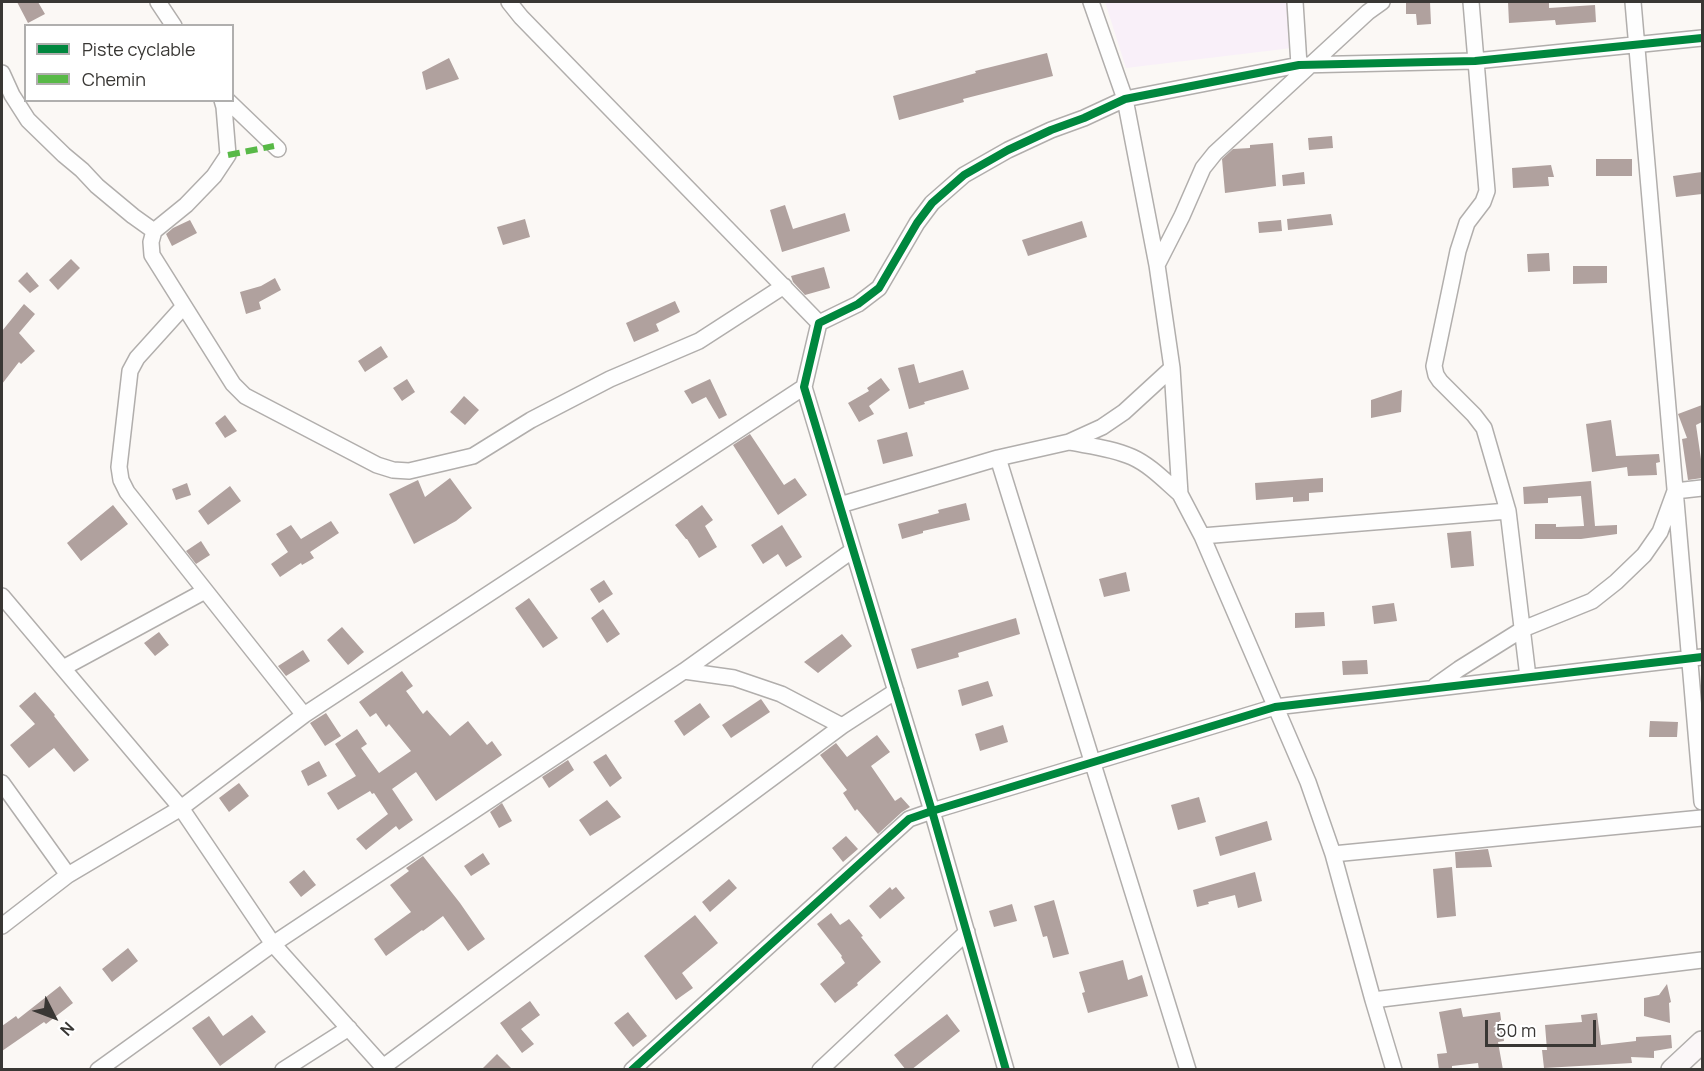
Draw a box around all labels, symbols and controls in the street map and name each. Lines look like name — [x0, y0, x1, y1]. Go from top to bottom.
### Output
legend — [24, 24, 234, 102]
text: Piste cyclable — [82, 37, 196, 61]
text: Chemin — [82, 67, 146, 91]
north arrow — [24, 987, 84, 1047]
scale bar — [1488, 1008, 1599, 1046]
text: N — [55, 1017, 79, 1041]
text: 50 m — [1496, 1018, 1536, 1042]

